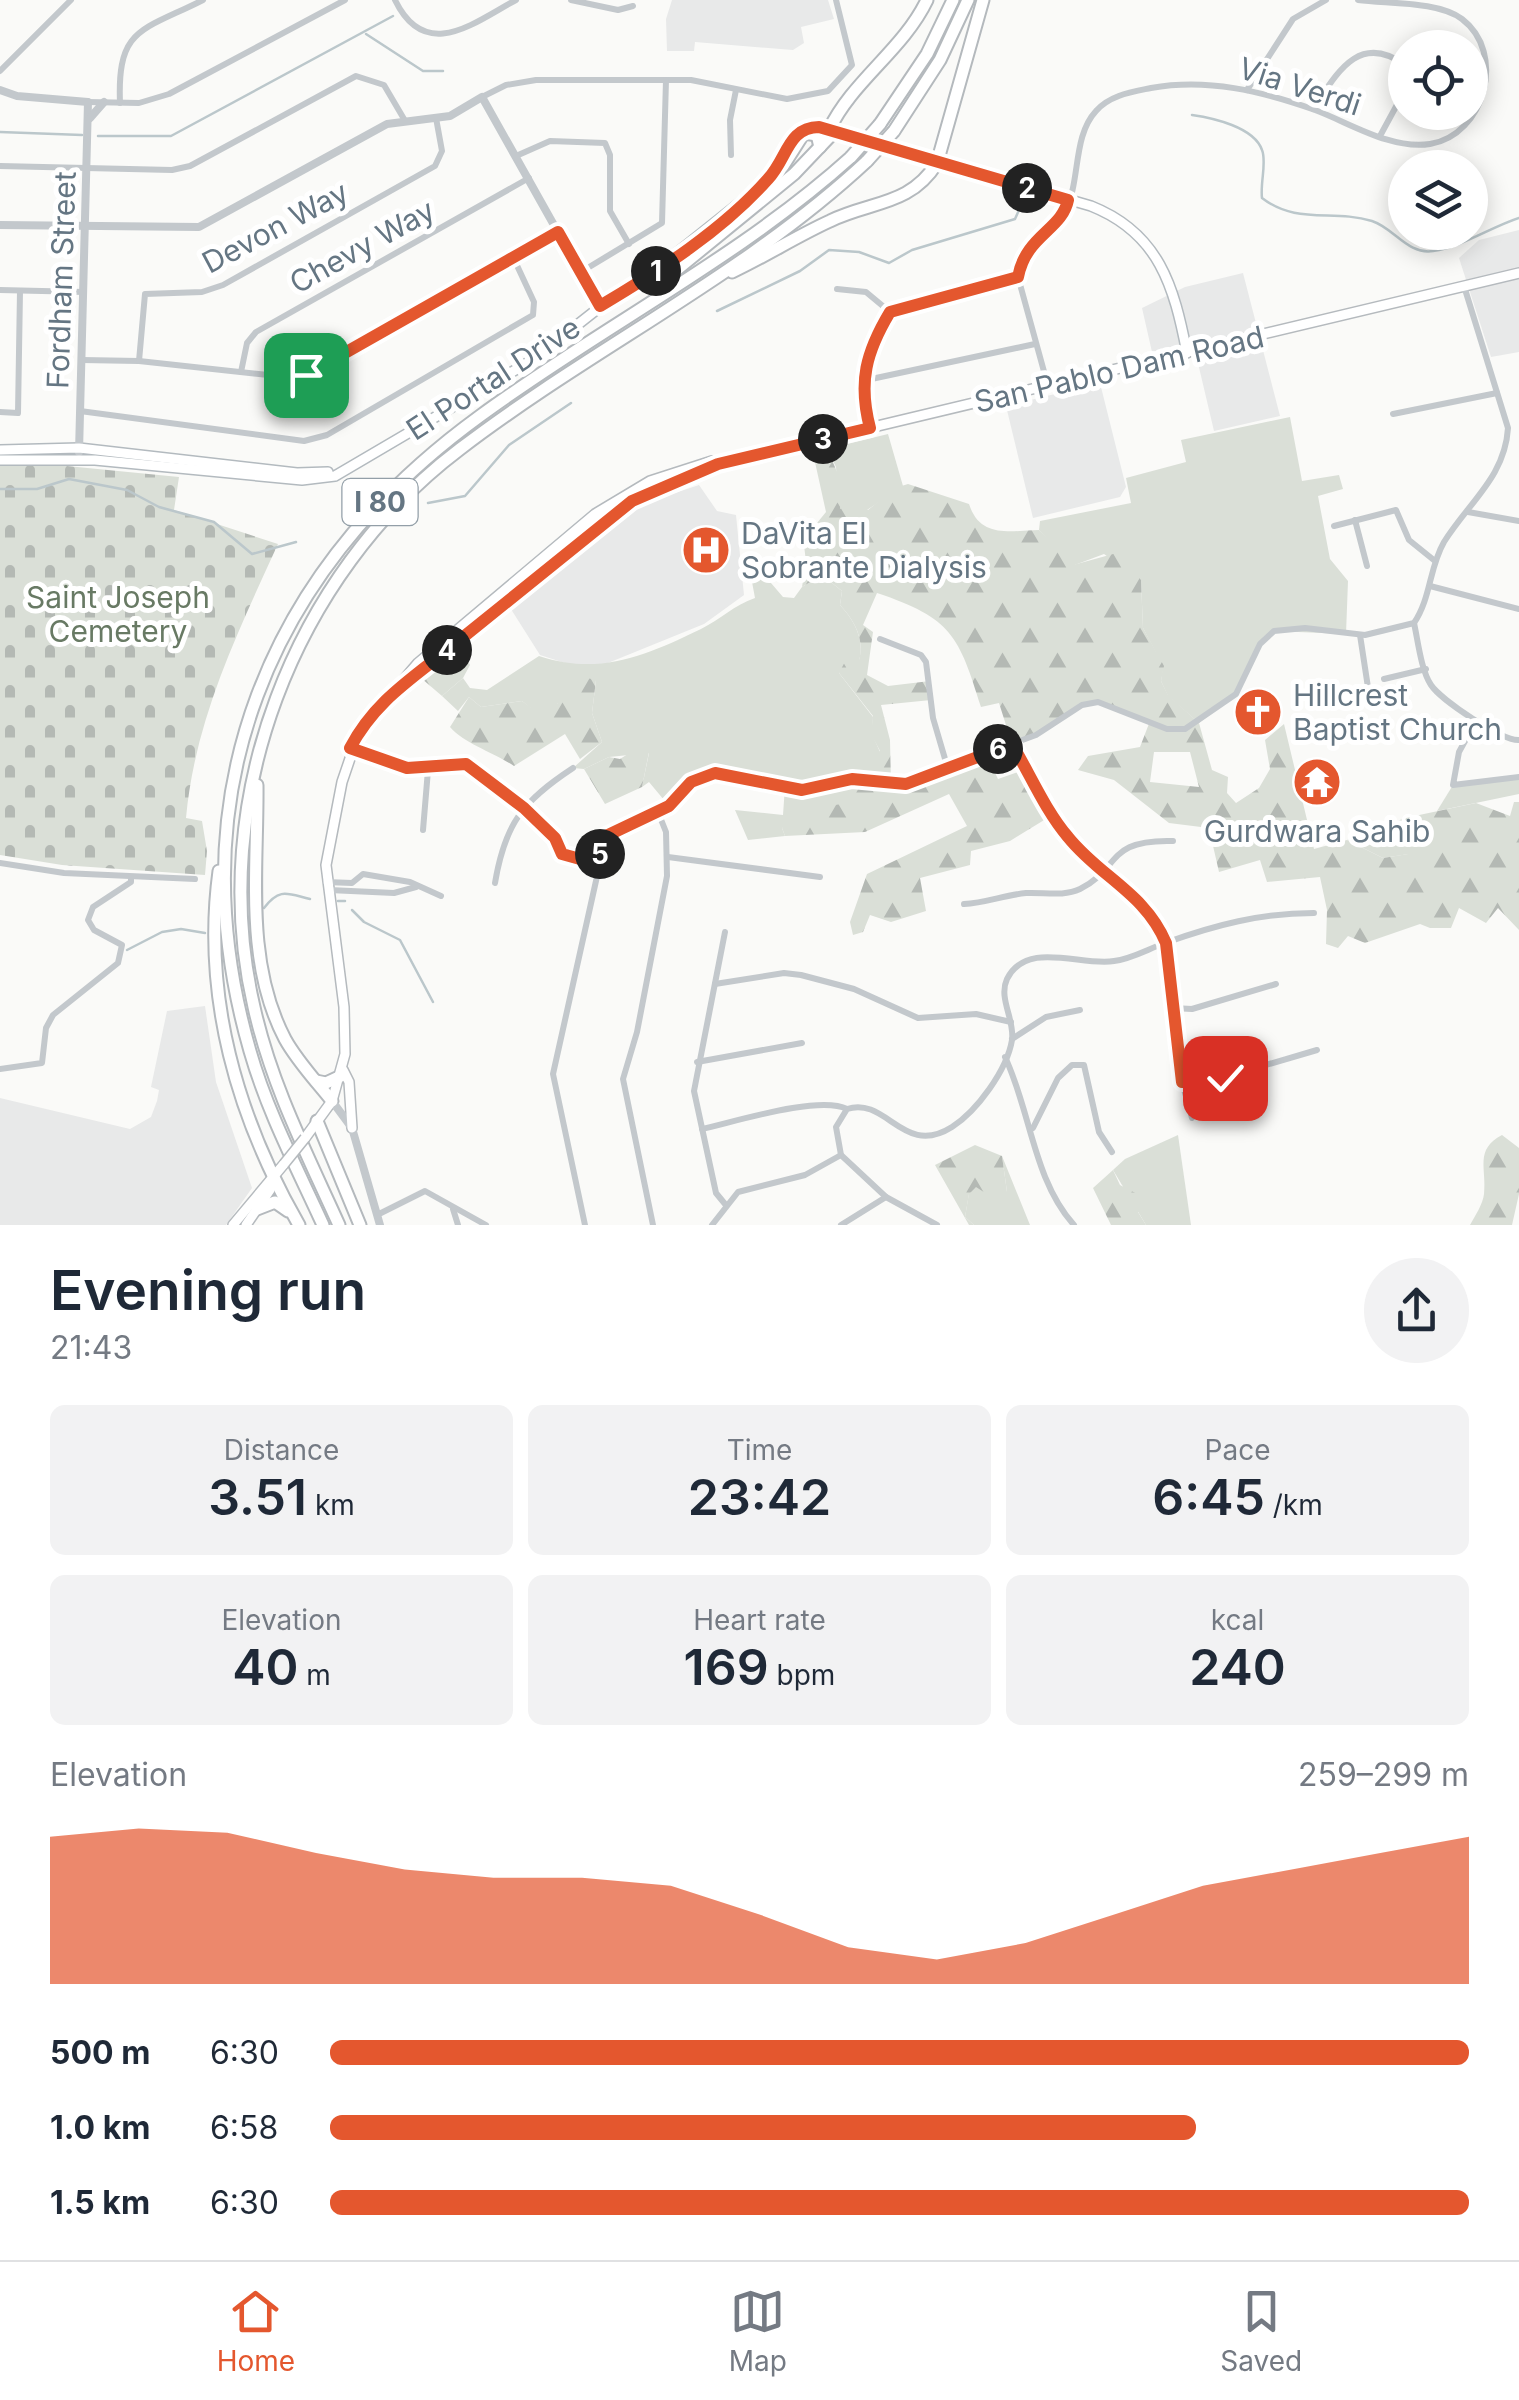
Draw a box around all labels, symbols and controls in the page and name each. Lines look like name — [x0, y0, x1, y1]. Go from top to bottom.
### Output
map controls — [1388, 30, 1488, 250]
button: locate — [1388, 30, 1488, 130]
street label: Via Verdi — [1234, 49, 1366, 123]
button: layers — [1388, 150, 1488, 250]
pin: 2 — [1002, 163, 1052, 213]
street label: Fordham Street — [39, 170, 83, 389]
text: 2 — [1018, 171, 1036, 205]
street label: Devon Way — [196, 173, 354, 281]
street label: Chevy Way — [283, 191, 441, 301]
pin: 1 — [631, 246, 681, 296]
text: 1 — [650, 254, 662, 288]
street label: El Portal Drive — [400, 309, 586, 447]
street label: San Pablo Dam Road — [971, 318, 1267, 420]
pin — [264, 333, 349, 418]
icon: arrive — [279, 348, 334, 403]
pin: 3 — [798, 414, 848, 464]
text: 3 — [814, 422, 832, 456]
road number: I 80 — [342, 479, 418, 525]
place label: DaVita El Sobrante Dialysis — [741, 515, 987, 585]
hospital icon: DaVita El Sobrante Dialysis — [680, 524, 732, 576]
park label: Saint Joseph Cemetery — [26, 579, 210, 649]
pin: 4 — [422, 625, 472, 675]
text: 4 — [438, 633, 456, 667]
place label: Hillcrest Baptist Church — [1293, 677, 1502, 747]
church icon: Hillcrest Baptist Church — [1232, 686, 1284, 738]
pin: 6 — [973, 724, 1023, 774]
text: 6 — [989, 732, 1007, 766]
temple icon: Gurdwara Sahib — [1291, 756, 1343, 808]
place label: Gurdwara Sahib — [1204, 813, 1430, 849]
pin: 5 — [575, 829, 625, 879]
text: 5 — [591, 837, 609, 871]
pin — [1183, 1036, 1268, 1121]
icon: check — [1198, 1051, 1253, 1106]
text: Evening run — [50, 1257, 366, 1323]
button: share — [1364, 1258, 1469, 1363]
text: 21:43 — [50, 1328, 132, 1367]
text: Distance — [224, 1433, 339, 1467]
text: Time — [727, 1433, 792, 1467]
text: Pace — [1205, 1433, 1270, 1467]
text: 3.51 — [208, 1467, 307, 1527]
text: 23:42 — [688, 1467, 831, 1527]
text: 6:45 — [1152, 1467, 1265, 1527]
text: km — [307, 1488, 355, 1522]
text: /km — [1265, 1488, 1323, 1522]
text: Elevation — [222, 1603, 341, 1637]
text: Heart rate — [693, 1603, 826, 1637]
text: kcal — [1211, 1603, 1264, 1637]
text: 40 — [232, 1637, 298, 1697]
text: 169 — [684, 1637, 769, 1697]
text: 240 — [1189, 1637, 1286, 1697]
text: m — [298, 1658, 331, 1692]
text: bpm — [769, 1658, 835, 1692]
text: Elevation — [50, 1755, 187, 1794]
text: 259–299 m — [1298, 1755, 1469, 1794]
text: 500 m — [50, 2033, 150, 2072]
text: 6:30 — [210, 2033, 279, 2072]
text: 1.0 km — [50, 2108, 150, 2147]
text: 6:58 — [210, 2108, 278, 2147]
text: 1.5 km — [50, 2183, 150, 2222]
text: 6:30 — [210, 2183, 279, 2222]
tab: Home — [217, 2284, 295, 2378]
tab: Map — [729, 2284, 787, 2378]
tab: Saved — [1220, 2284, 1302, 2378]

